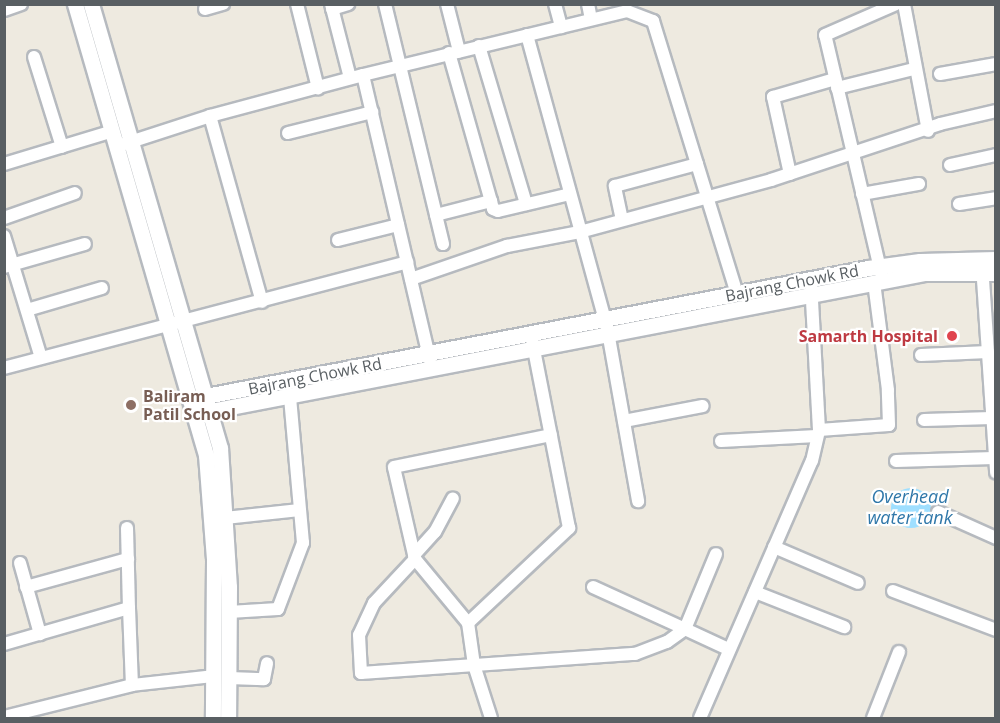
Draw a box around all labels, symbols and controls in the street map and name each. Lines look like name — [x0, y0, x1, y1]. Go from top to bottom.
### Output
street label: Bajrang Chowk Rd — [724, 261, 860, 305]
place label: Samarth Hospital — [799, 326, 938, 346]
marker: Samarth Hospital — [943, 327, 961, 345]
street label: Bajrang Chowk Rd — [247, 354, 383, 398]
place label: Baliram Patil School — [143, 386, 236, 424]
marker: Baliram Patil School — [124, 398, 138, 412]
water label: Overhead water tank — [867, 486, 953, 528]

